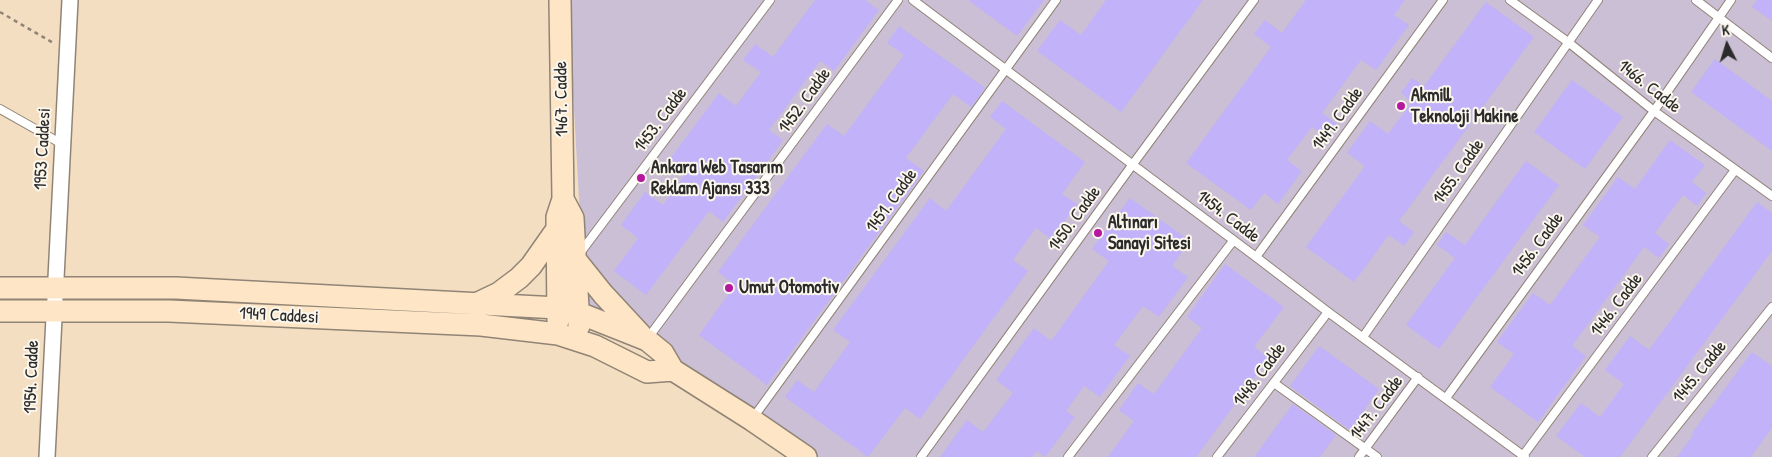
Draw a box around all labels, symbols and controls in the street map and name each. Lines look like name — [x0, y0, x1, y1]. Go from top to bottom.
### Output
north arrow — [1702, 20, 1752, 70]
text: K — [1721, 20, 1730, 39]
street label: 1466. Cadde — [1613, 56, 1685, 118]
street label: 1467. Cadde — [551, 61, 573, 137]
street label: 1452. Cadde — [774, 64, 836, 138]
street label: 1449. Cadde — [1308, 83, 1368, 155]
street label: 1453. Cadde — [630, 84, 692, 156]
place label: Akmill Teknoloji Makine — [1411, 85, 1518, 128]
marker: Akmill Teknoloji Makine — [1395, 100, 1407, 112]
street label: 1953 Caddesi — [30, 107, 56, 191]
street label: 1455. Cadde — [1429, 135, 1489, 209]
place label: Ankara Web Tasarım Reklam Ajansı 333 — [651, 157, 783, 200]
street label: 1451. Cadde — [862, 165, 922, 237]
marker: Ankara Web Tasarım Reklam Ajansı 333 — [635, 172, 647, 184]
street label: 1450. Cadde — [1044, 182, 1106, 256]
street label: 1454. Cadde — [1192, 186, 1264, 248]
street label: 1456. Cadde — [1507, 209, 1569, 281]
place label: Altınarı Sanayi Sitesi — [1108, 212, 1191, 254]
marker: Altınarı Sanayi Sitesi — [1092, 227, 1104, 239]
street label: 1446. Cadde — [1586, 269, 1648, 341]
place label: Umut Otomotiv — [739, 277, 839, 299]
marker: Umut Otomotiv — [723, 282, 735, 294]
street label: 1949 Caddesi — [239, 303, 319, 329]
street label: 1445. Cadde — [1668, 337, 1732, 407]
street label: 1448. Cadde — [1229, 339, 1291, 411]
street label: 1954. Cadde — [20, 340, 44, 414]
street label: 1447. Cadde — [1346, 372, 1408, 444]

